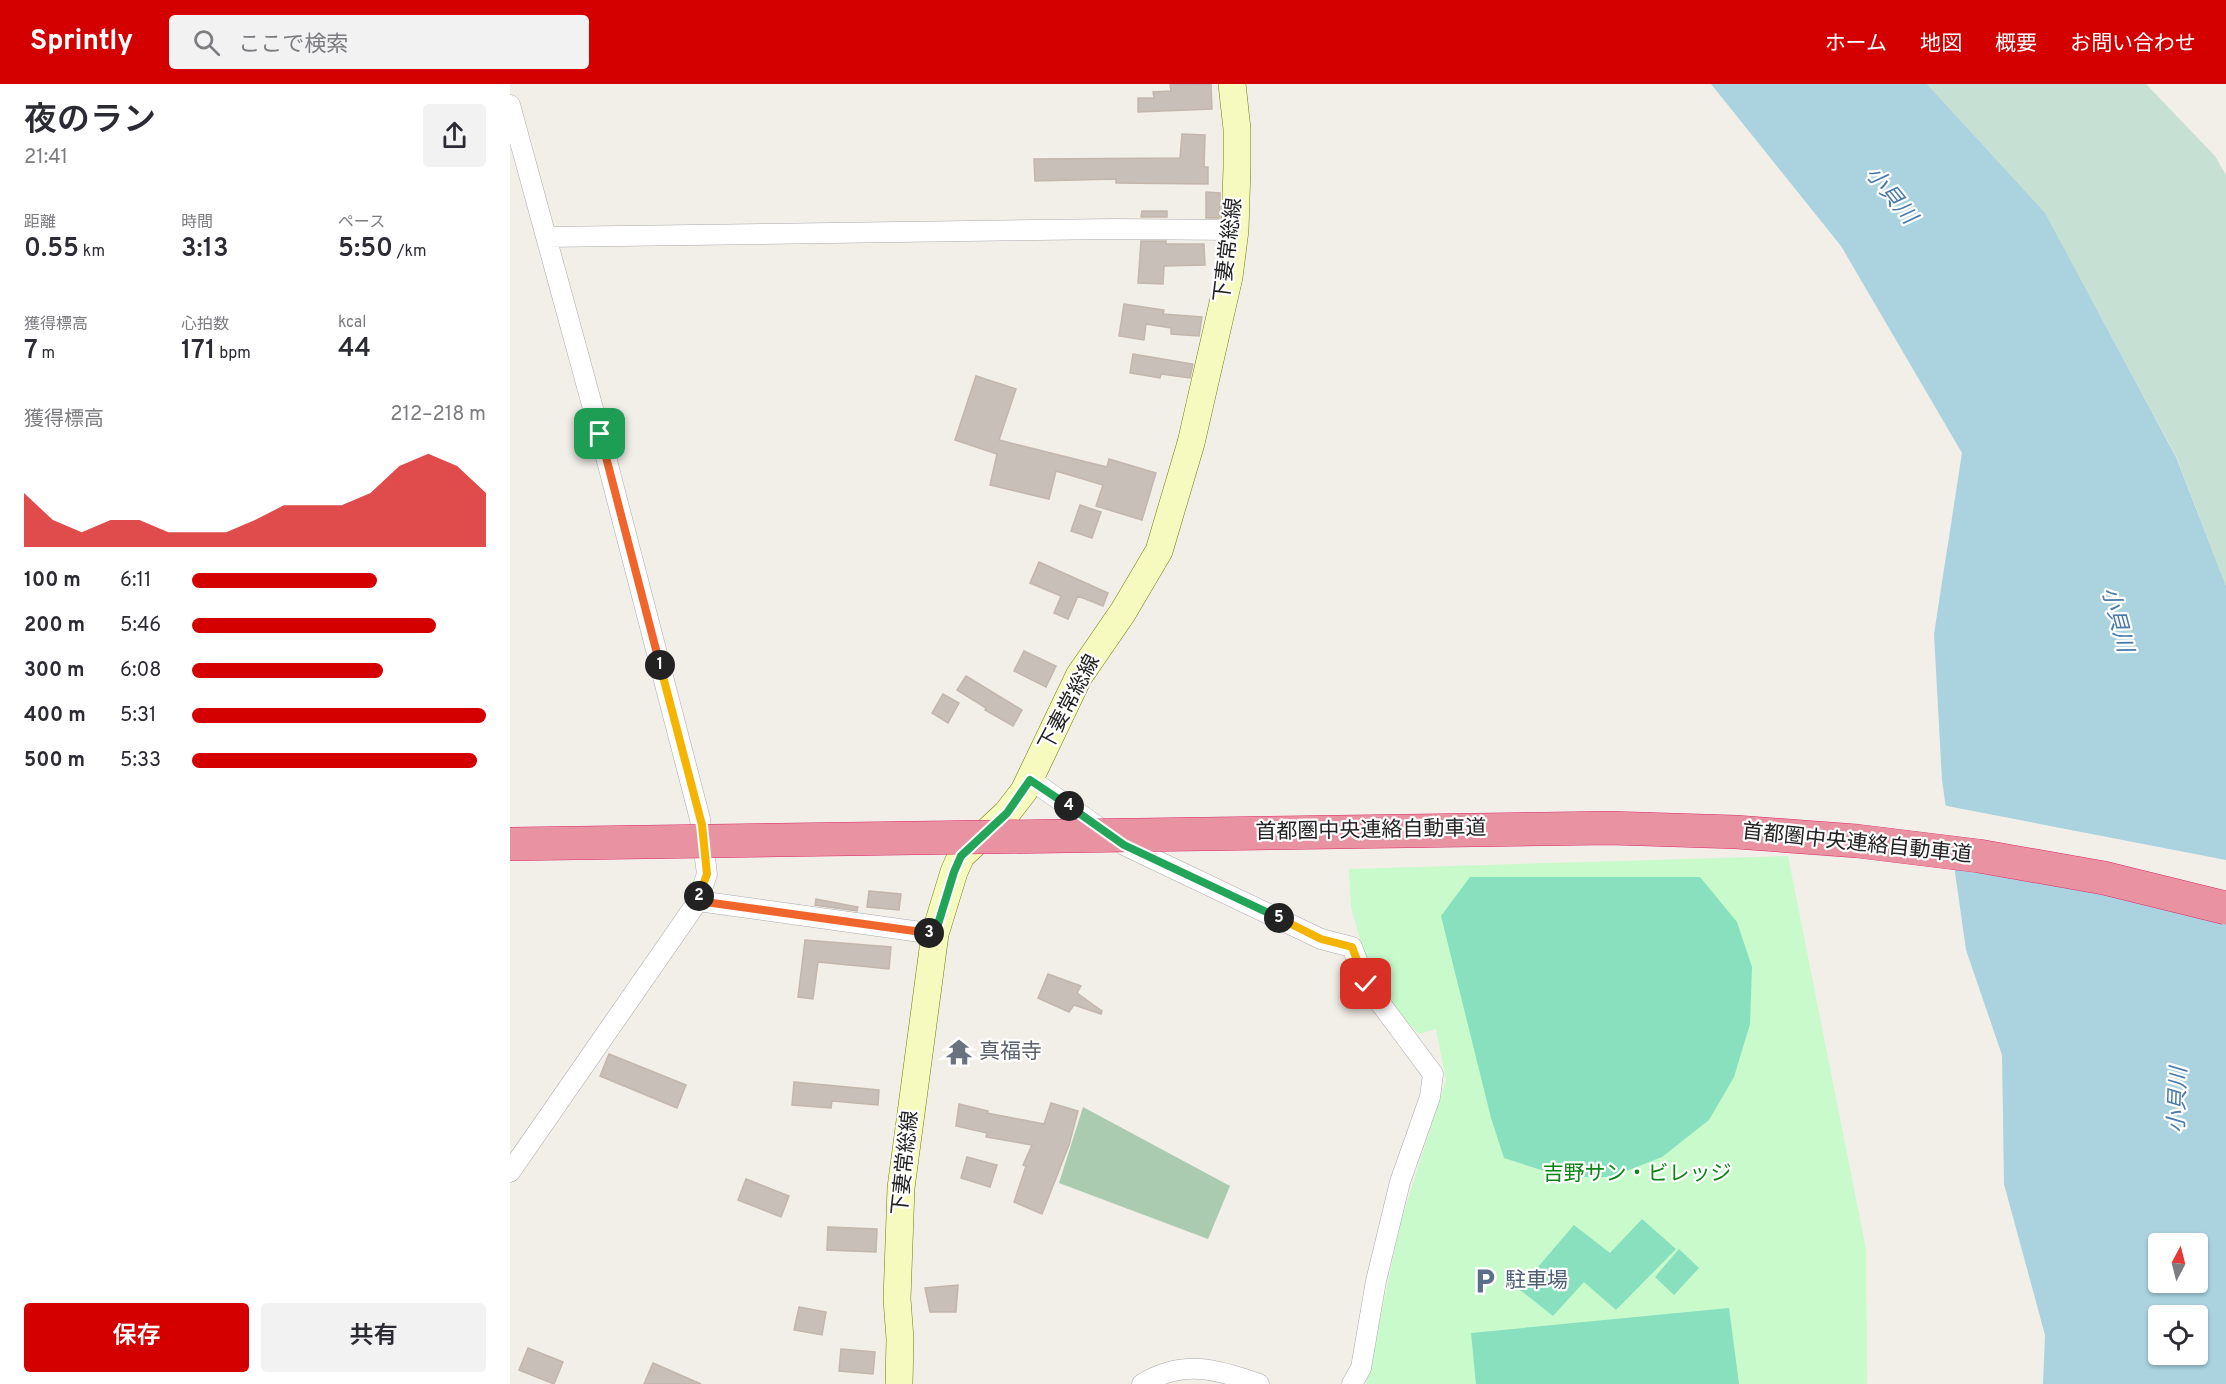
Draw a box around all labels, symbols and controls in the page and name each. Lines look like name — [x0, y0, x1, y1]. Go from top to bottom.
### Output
search box — [169, 15, 589, 69]
text: Sprintly — [30, 24, 133, 60]
icon: search — [190, 26, 223, 59]
text: ホーム — [1825, 31, 1887, 58]
text: 地図 — [1920, 31, 1962, 58]
text: 概要 — [1995, 31, 2037, 58]
text: お問い合わせ — [2070, 31, 2196, 58]
text: ここで検索 — [238, 32, 348, 59]
text: 夜のラン — [24, 101, 156, 143]
button: share — [423, 104, 486, 167]
text: 21:41 — [24, 145, 68, 171]
water label: 小貝川 — [1859, 162, 1923, 232]
street label: 下妻常総線 — [1209, 196, 1249, 304]
text: 距離 — [24, 213, 56, 233]
text: 時間 — [181, 213, 213, 233]
text: ペース — [338, 213, 385, 233]
text: 0.55 — [24, 233, 79, 266]
text: 3:13 — [181, 233, 229, 266]
text: 5:50 — [338, 233, 393, 266]
text: km — [79, 242, 105, 262]
text: /km — [393, 242, 427, 262]
text: kcal — [338, 313, 366, 333]
text: 獲得標高 — [24, 315, 88, 335]
text: 心拍数 — [181, 315, 229, 335]
text: 44 — [338, 333, 371, 366]
text: 7 — [24, 335, 38, 368]
text: 171 — [181, 335, 216, 368]
text: m — [38, 344, 55, 364]
text: bpm — [216, 344, 251, 364]
text: 212–218 m — [390, 402, 486, 428]
text: 獲得標高 — [24, 407, 104, 433]
pin — [574, 408, 625, 459]
icon: arrive — [583, 417, 616, 450]
text: 100 m — [24, 568, 81, 594]
text: 6:11 — [120, 568, 151, 594]
water label: 小貝川 — [2094, 585, 2138, 657]
text: 200 m — [24, 613, 85, 639]
text: 5:46 — [120, 613, 161, 639]
pin: 1 — [645, 650, 675, 680]
street label: 下妻常総線 — [1033, 650, 1107, 756]
text: 1 — [657, 655, 663, 675]
text: 300 m — [24, 658, 85, 684]
text: 6:08 — [120, 658, 162, 684]
text: 400 m — [24, 703, 86, 729]
text: 5:31 — [120, 703, 156, 729]
text: 500 m — [24, 748, 85, 774]
text: 5:33 — [120, 748, 161, 774]
pin: 4 — [1054, 791, 1084, 821]
text: 4 — [1064, 796, 1074, 816]
street label: 首都圏中央連絡自動車道 — [1255, 815, 1487, 847]
street label: 首都圏中央連絡自動車道 — [1741, 819, 1973, 869]
pin: 2 — [684, 881, 714, 911]
text: 2 — [694, 886, 704, 906]
pin: 5 — [1264, 903, 1294, 933]
text: 5 — [1274, 908, 1284, 928]
pin: 3 — [914, 918, 944, 948]
text: 3 — [924, 923, 934, 943]
pin — [1340, 958, 1391, 1009]
icon: check — [1349, 967, 1382, 1000]
temple icon: 真福寺 — [944, 1037, 974, 1067]
place label: 真福寺 — [979, 1039, 1042, 1066]
water label: 小貝川 — [2164, 1065, 2194, 1133]
street label: 下妻常総線 — [887, 1109, 925, 1217]
park label: 吉野サン・ビレッジ — [1543, 1161, 1732, 1188]
north arrow — [2148, 1233, 2208, 1293]
map controls — [2148, 1233, 2208, 1365]
parking icon: 駐車場 — [1470, 1266, 1500, 1296]
place label: 駐車場 — [1505, 1268, 1568, 1295]
button: 保存 — [24, 1303, 249, 1372]
button: 共有 — [261, 1303, 486, 1372]
button: locate — [2148, 1305, 2208, 1365]

